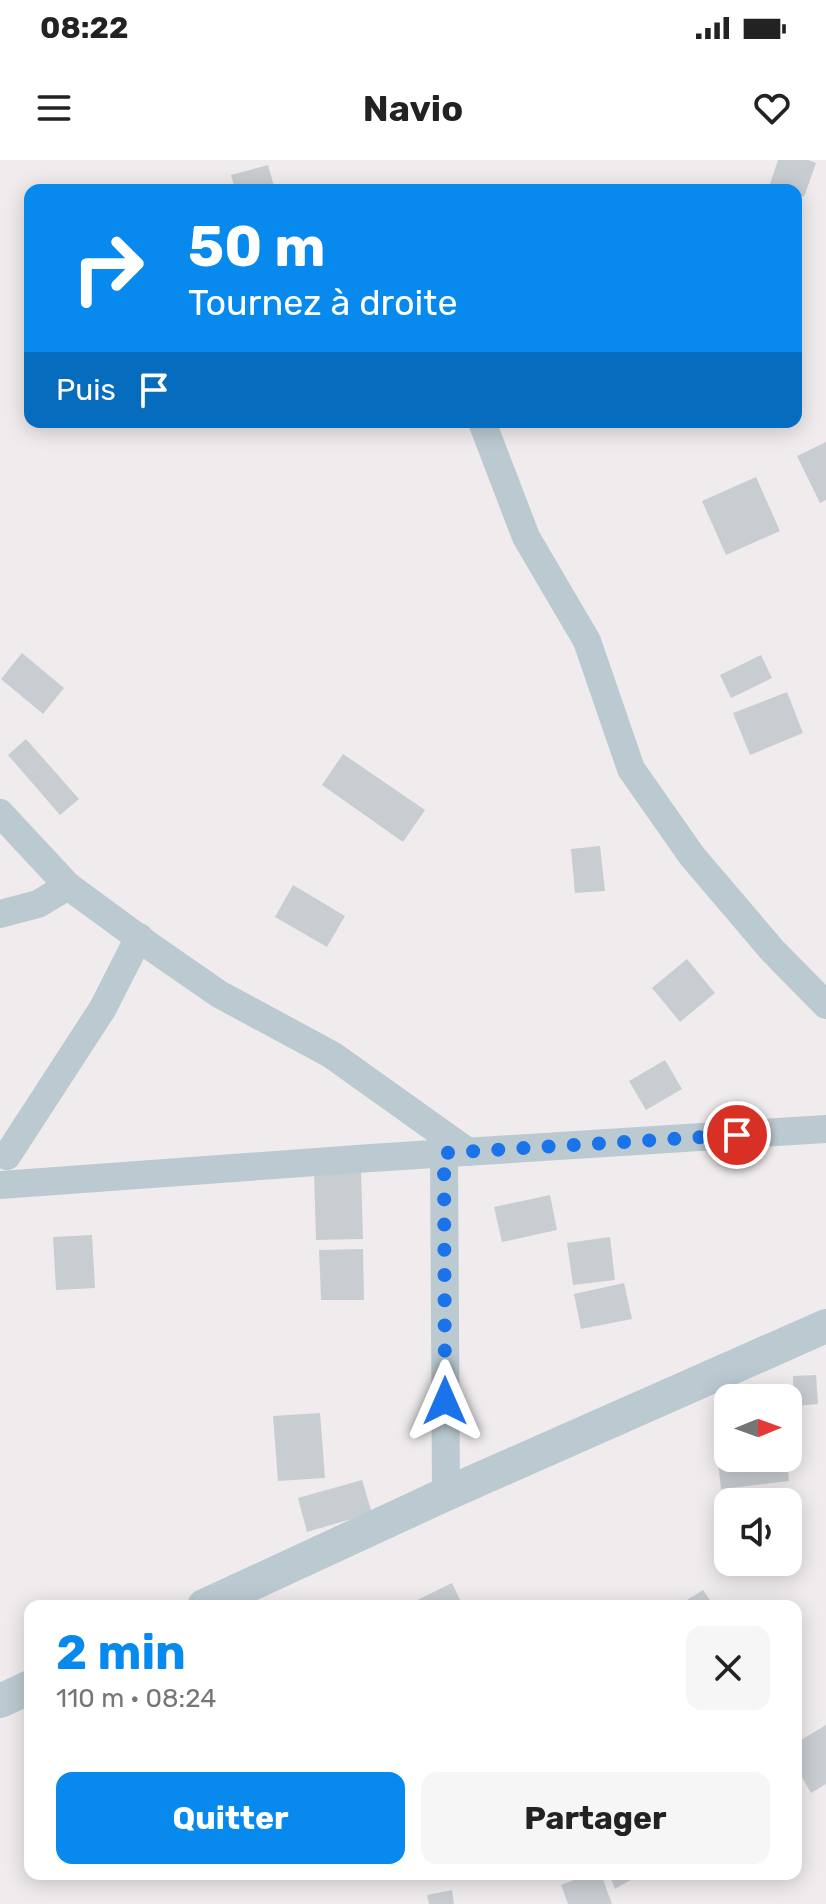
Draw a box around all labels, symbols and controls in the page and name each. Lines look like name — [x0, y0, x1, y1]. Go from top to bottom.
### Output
text: 08:22 — [40, 10, 128, 46]
icon: menu — [32, 86, 76, 130]
icon: heart — [750, 86, 794, 130]
text: Navio — [363, 87, 463, 130]
text: 50 m — [188, 214, 325, 280]
icon: right — [56, 216, 160, 320]
text: Tournez à droite — [188, 281, 458, 324]
icon: arrive — [132, 368, 176, 412]
text: Puis — [56, 372, 116, 408]
pin — [703, 1101, 771, 1169]
icon: arrive — [715, 1113, 759, 1157]
position arrow — [403, 1359, 487, 1443]
north arrow — [714, 1384, 802, 1472]
map controls — [714, 1384, 802, 1576]
button: sound — [714, 1488, 802, 1576]
text: 2 min — [56, 1624, 186, 1681]
button: close — [686, 1626, 770, 1710]
text: 110 m · 08:24 — [56, 1683, 216, 1714]
button: Quitter — [56, 1772, 405, 1864]
button: Partager — [421, 1772, 770, 1864]

